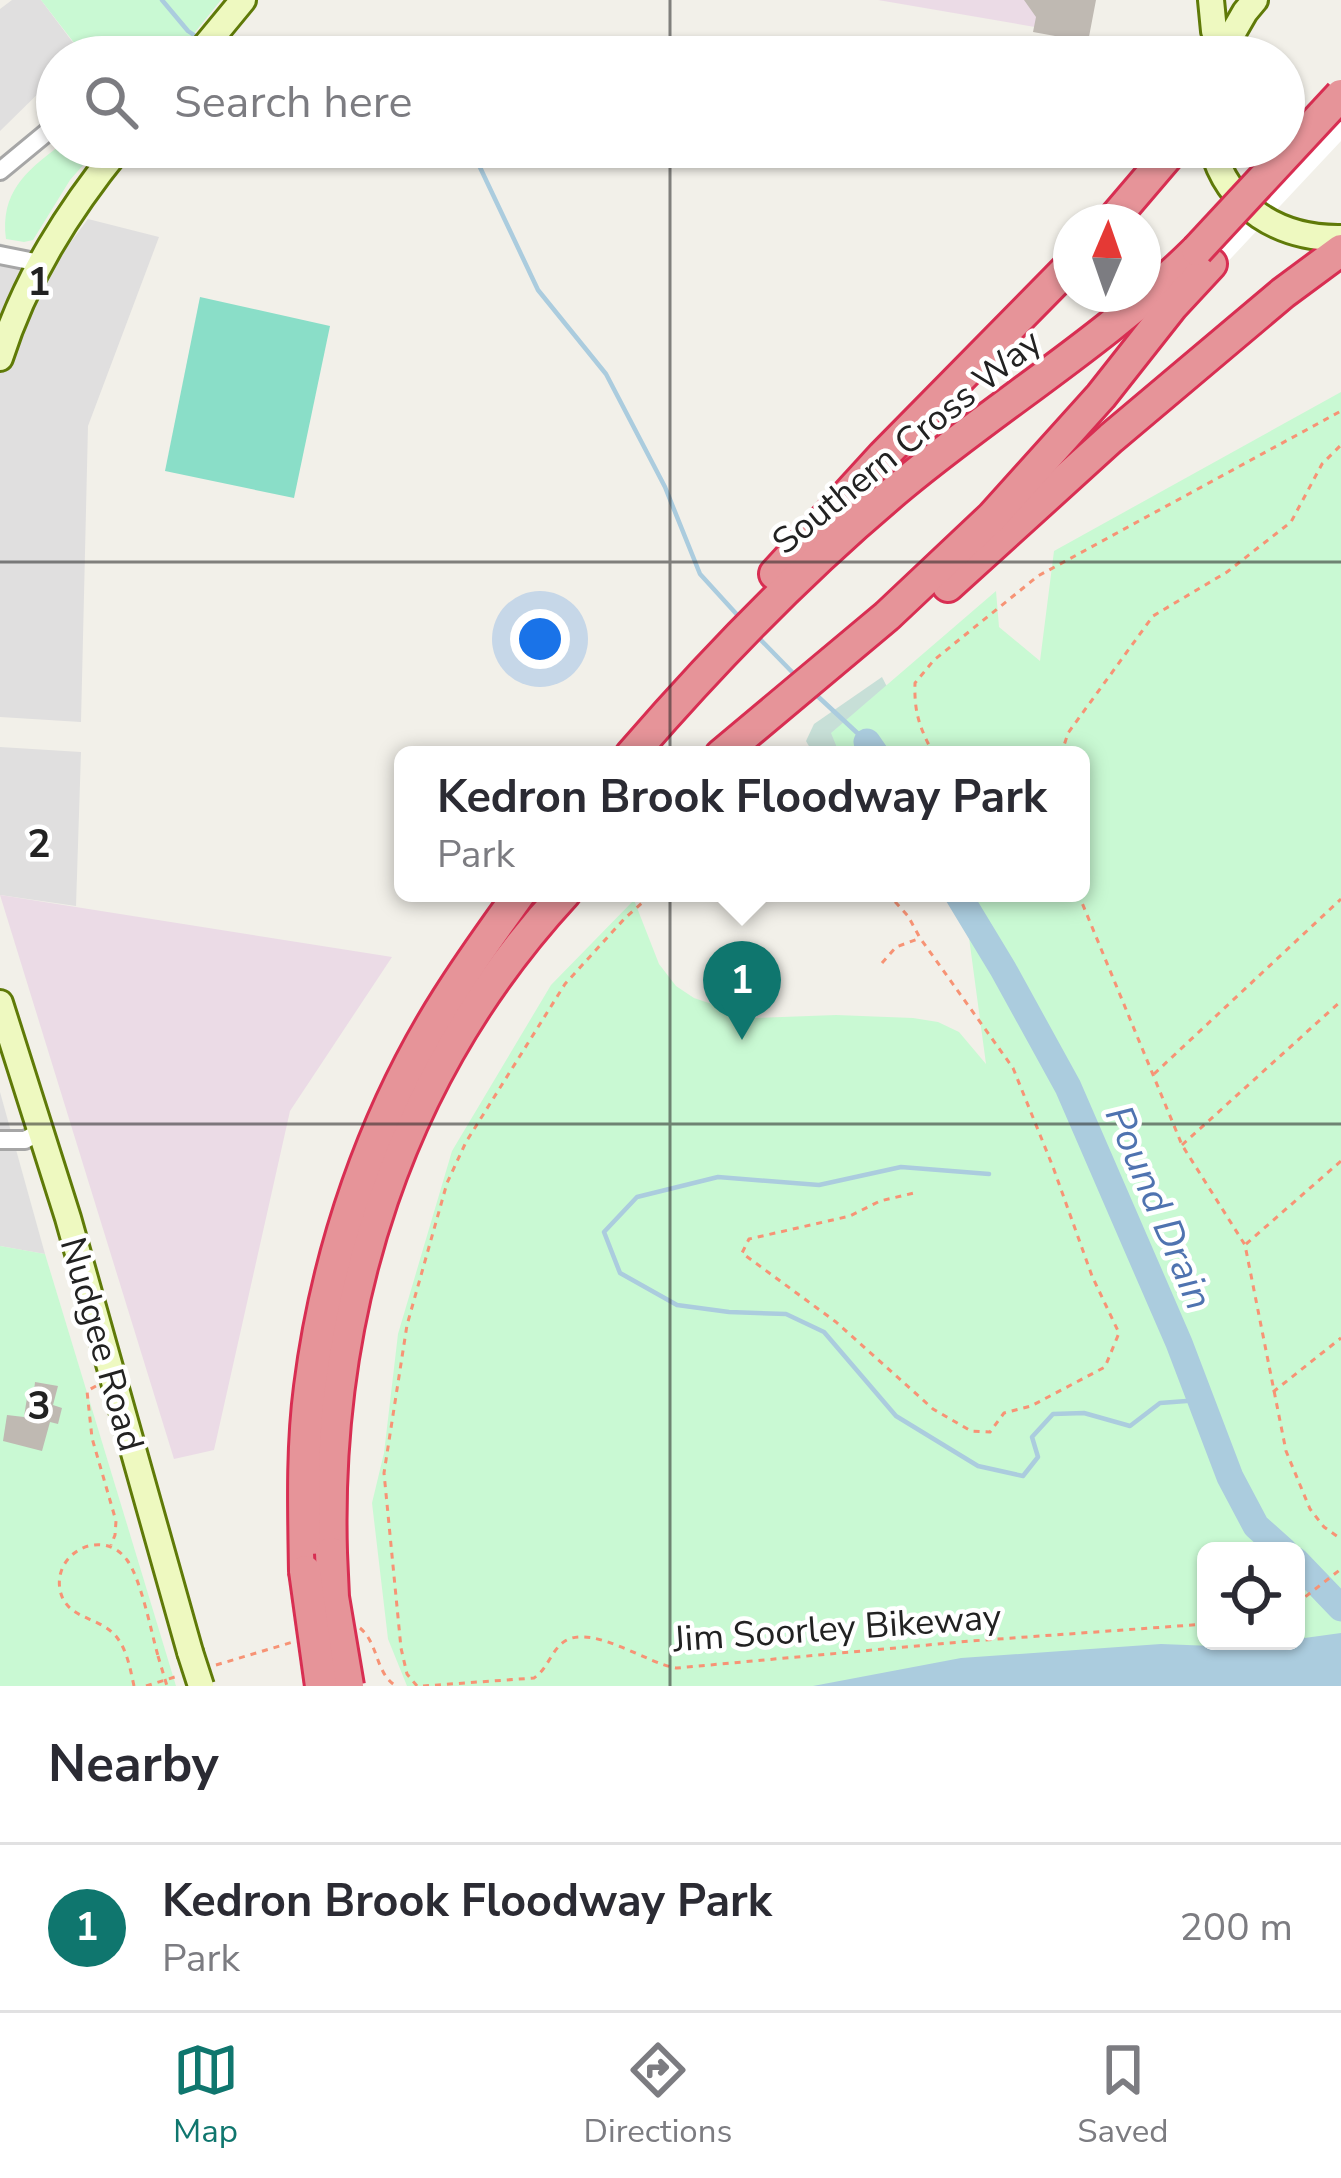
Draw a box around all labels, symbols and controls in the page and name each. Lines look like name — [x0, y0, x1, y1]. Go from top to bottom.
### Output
search box — [36, 36, 1305, 168]
icon: search — [78, 69, 144, 135]
text: Search here — [174, 72, 413, 133]
north arrow — [1053, 204, 1161, 312]
text: 1 — [27, 256, 51, 309]
street label: Southern Cross Way — [762, 318, 1052, 566]
your location — [510, 609, 570, 669]
popup — [394, 746, 1090, 902]
text: Kedron Brook Floodway Park — [437, 767, 1047, 828]
text: 2 — [27, 818, 51, 871]
text: Park — [437, 828, 515, 881]
pin: 1 — [703, 941, 781, 1040]
water label: Pound Drain — [1092, 1097, 1225, 1318]
street label: Nudgee Road — [48, 1232, 155, 1457]
text: 3 — [27, 1380, 51, 1433]
map controls — [1197, 1542, 1305, 1650]
button: locate — [1197, 1542, 1305, 1650]
street label: Jim Soorley Bikeway — [670, 1593, 1003, 1664]
text: Nearby — [48, 1729, 219, 1799]
text: Kedron Brook Floodway Park — [162, 1871, 772, 1932]
text: 1 — [75, 1901, 99, 1954]
text: 200 m — [1179, 1901, 1293, 1954]
text: Park — [162, 1932, 240, 1985]
tab: Map — [173, 2037, 239, 2154]
tab: Directions — [584, 2037, 732, 2154]
tab: Saved — [1077, 2037, 1168, 2154]

